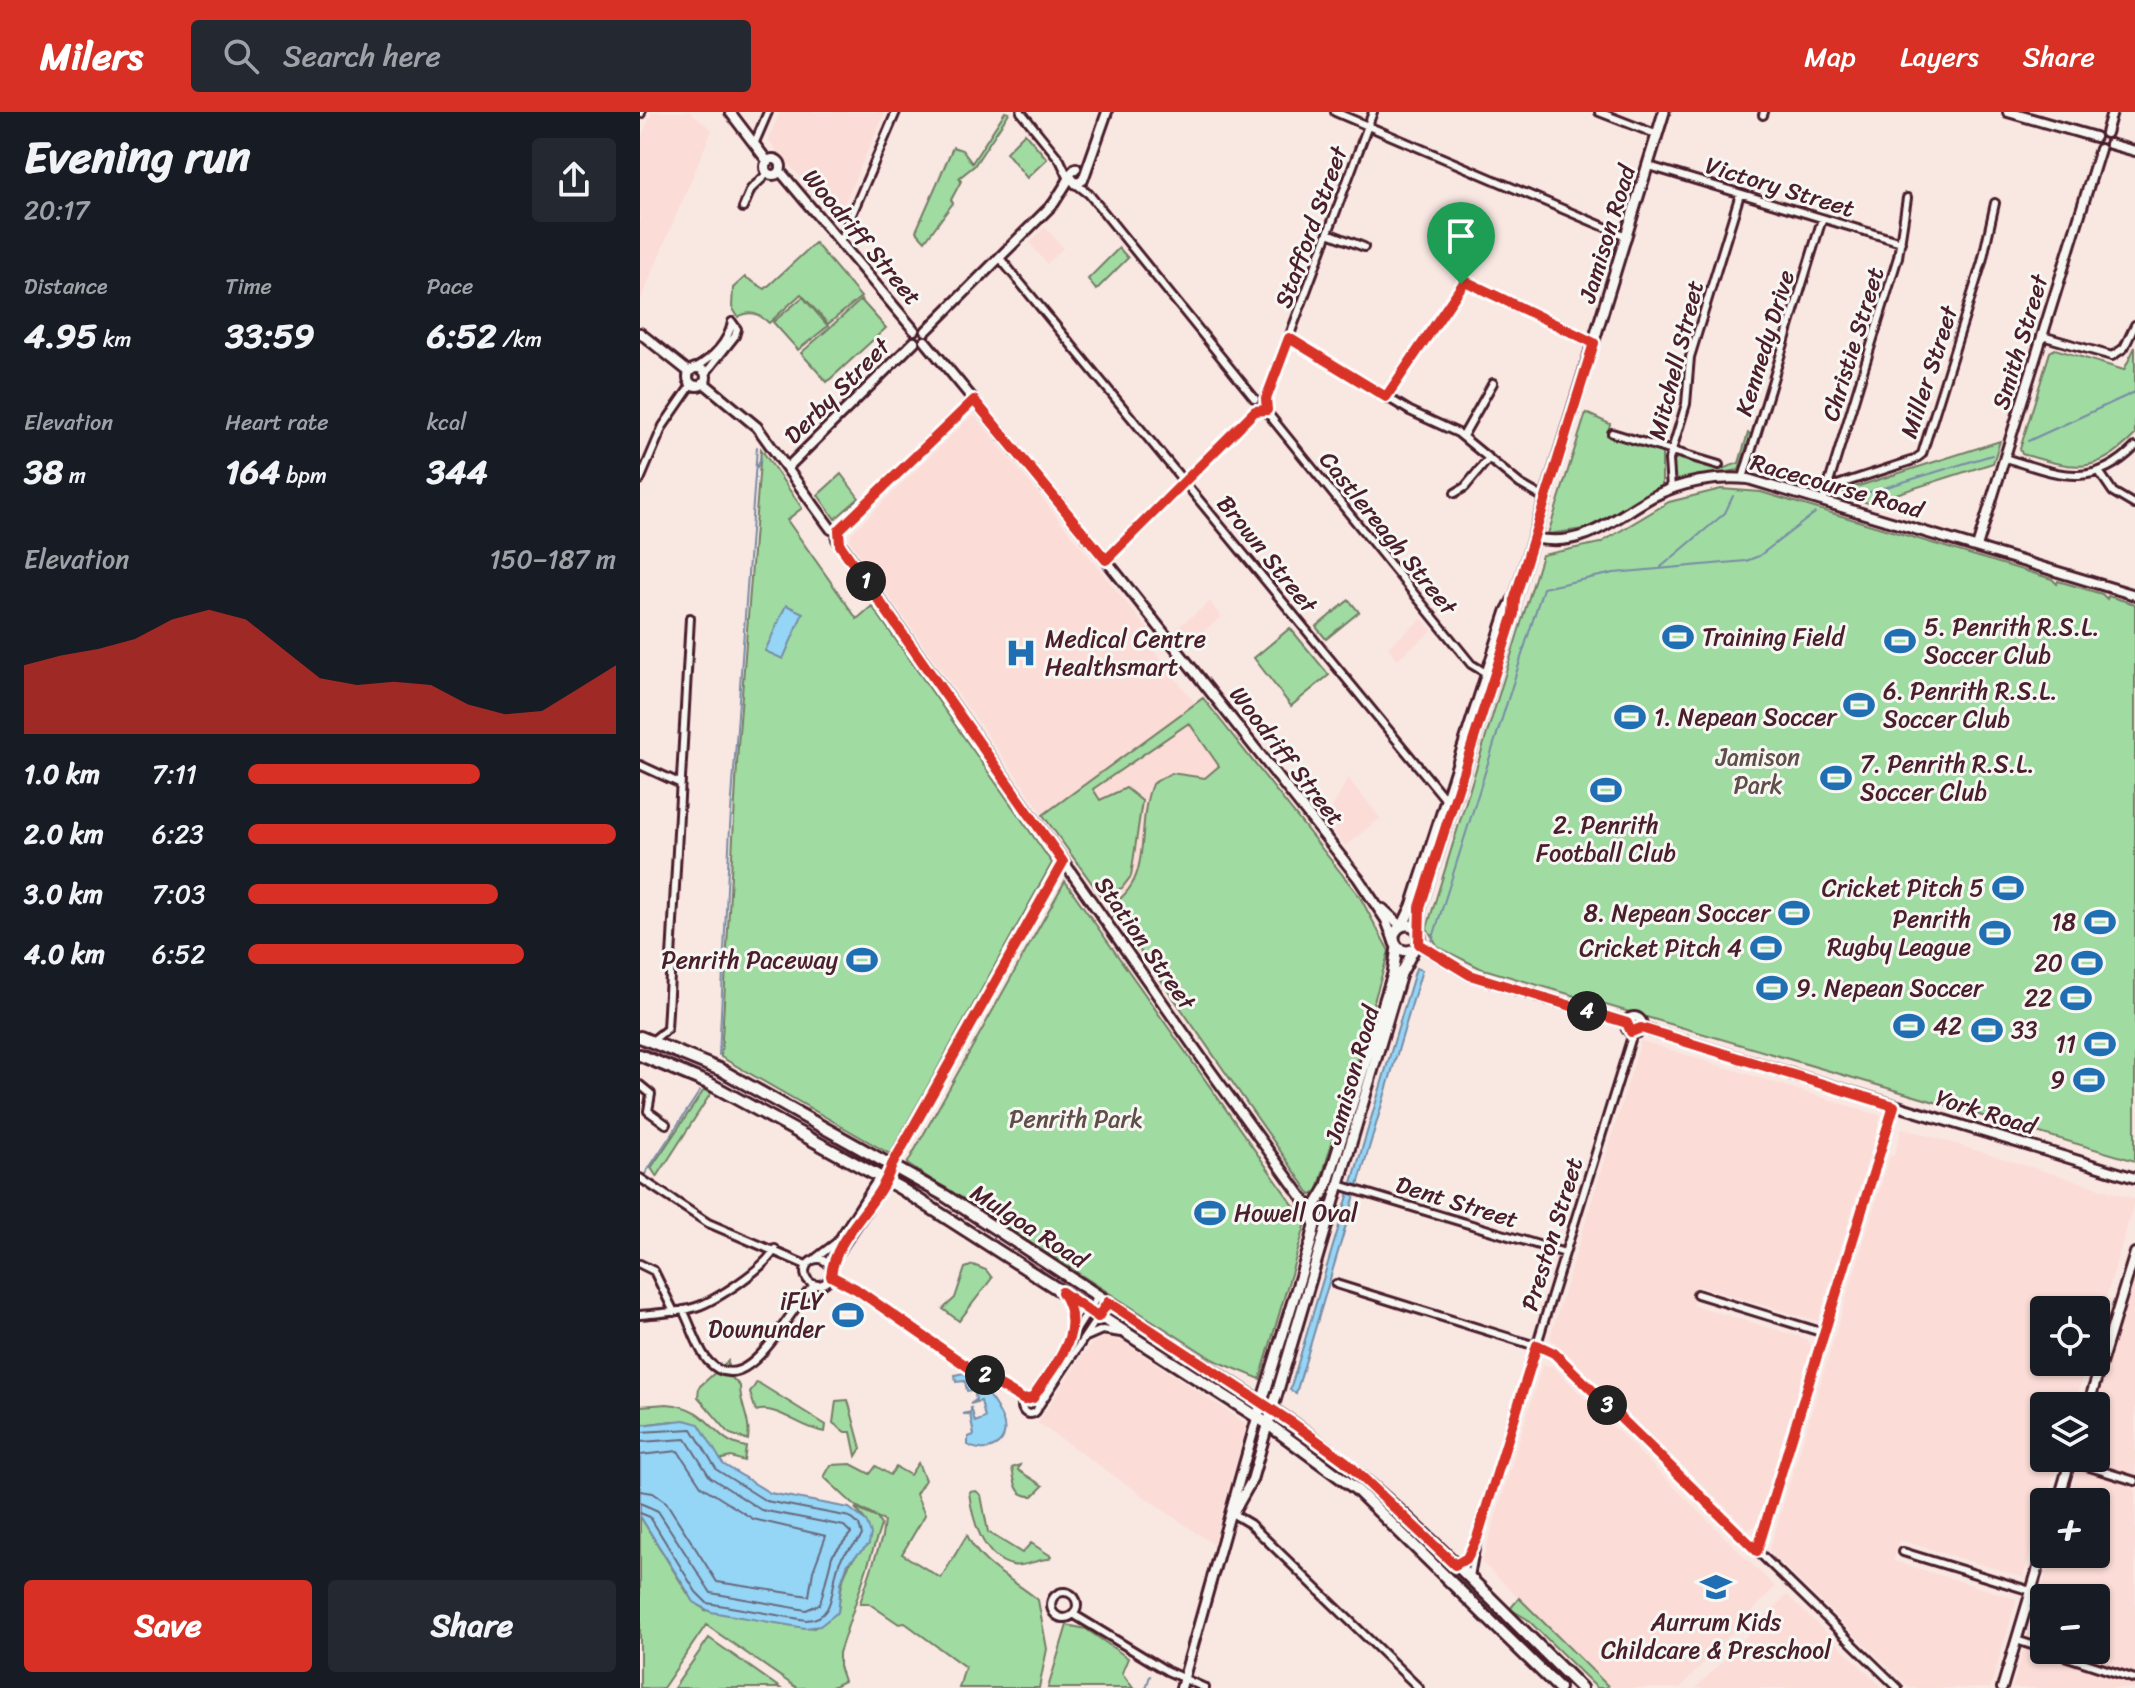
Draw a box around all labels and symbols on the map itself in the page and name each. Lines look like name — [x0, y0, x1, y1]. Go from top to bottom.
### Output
street label: Stafford Street — [1262, 139, 1360, 314]
street label: Victory Street — [1700, 144, 1860, 230]
street label: Jamison Road — [1566, 158, 1649, 309]
street label: Woodriff Street — [792, 159, 932, 315]
pin — [1427, 202, 1495, 284]
street label: Christie Street — [1810, 262, 1896, 426]
street label: Kennedy Drive — [1723, 265, 1807, 421]
street label: Smith Street — [1980, 268, 2061, 415]
street label: Mitchell Street — [1636, 276, 1716, 444]
street label: Miller Street — [1888, 299, 1971, 444]
street label: Derby Street — [773, 327, 901, 455]
street label: Castlereagh Street — [1308, 441, 1469, 626]
street label: Racecourse Road — [1746, 441, 1930, 531]
street label: Brown Street — [1206, 485, 1329, 624]
pin: 1 — [846, 561, 886, 601]
place label: 5. Penrith R.S.L. Soccer Club — [1924, 606, 2099, 676]
place label: Training Field — [1702, 616, 1846, 658]
place label: Medical Centre Healthsmart — [1045, 618, 1206, 688]
sports icon: Training Field — [1661, 620, 1695, 654]
sports icon: 5. Penrith R.S.L. Soccer Club — [1883, 624, 1917, 658]
hospital icon: Medical Centre Healthsmart — [1004, 636, 1038, 670]
place label: 6. Penrith R.S.L. Soccer Club — [1883, 670, 2057, 740]
street label: Woodriff Street — [1218, 676, 1356, 836]
sports icon: 6. Penrith R.S.L. Soccer Club — [1842, 688, 1876, 722]
place label: 1. Nepean Soccer — [1654, 696, 1839, 738]
sports icon: 1. Nepean Soccer — [1613, 700, 1647, 734]
park label: Jamison Park — [1715, 736, 1800, 806]
place label: 7. Penrith R.S.L. Soccer Club — [1860, 743, 2034, 813]
sports icon: 7. Penrith R.S.L. Soccer Club — [1819, 761, 1853, 795]
sports icon: 2. Penrith Football Club — [1589, 773, 1623, 807]
place label: 2. Penrith Football Club — [1536, 804, 1676, 874]
street label: Station Street — [1083, 867, 1208, 1020]
place label: Cricket Pitch 5 — [1822, 867, 1984, 909]
sports icon: Cricket Pitch 5 — [1991, 871, 2025, 905]
place label: 8. Nepean Soccer — [1583, 892, 1772, 934]
sports icon: 8. Nepean Soccer — [1777, 896, 1811, 930]
place label: Penrith Rugby League — [1827, 898, 1971, 968]
place label: 18 — [2051, 901, 2076, 943]
sports icon: 18 — [2083, 905, 2117, 939]
sports icon: Penrith Rugby League — [1978, 916, 2012, 950]
place label: Cricket Pitch 4 — [1579, 927, 1742, 969]
sports icon: Cricket Pitch 4 — [1749, 931, 1783, 965]
place label: Penrith Paceway — [661, 939, 839, 981]
place label: 20 — [2034, 942, 2063, 984]
sports icon: Penrith Paceway — [845, 943, 879, 977]
sports icon: 20 — [2070, 946, 2104, 980]
place label: 9. Nepean Soccer — [1796, 967, 1985, 1009]
sports icon: 9. Nepean Soccer — [1755, 971, 1789, 1005]
place label: 22 — [2024, 977, 2052, 1019]
sports icon: 22 — [2059, 981, 2093, 1015]
pin: 4 — [1567, 991, 1607, 1031]
street label: Jamison Road — [1312, 999, 1392, 1150]
place label: 42 — [1933, 1005, 1962, 1047]
sports icon: 42 — [1892, 1009, 1926, 1043]
place label: 33 — [2011, 1009, 2037, 1051]
sports icon: 33 — [1970, 1013, 2004, 1047]
place label: 11 — [2055, 1023, 2076, 1065]
sports icon: 11 — [2083, 1027, 2117, 1061]
place label: 9 — [2050, 1059, 2065, 1101]
sports icon: 9 — [2072, 1063, 2106, 1097]
street label: York Road — [1931, 1077, 2043, 1148]
park label: Penrith Park — [1009, 1098, 1143, 1140]
street label: Preston Street — [1509, 1152, 1595, 1316]
street label: Dent Street — [1391, 1163, 1523, 1241]
street label: Mulgoa Road — [962, 1172, 1098, 1281]
place label: Howell Oval — [1234, 1192, 1359, 1234]
sports icon: Howell Oval — [1193, 1196, 1227, 1230]
place label: iFLY Downunder — [708, 1280, 826, 1350]
sports icon: iFLY Downunder — [831, 1298, 865, 1332]
pin: 2 — [965, 1355, 1005, 1395]
pin: 3 — [1587, 1385, 1627, 1425]
school or university icon: Aurrum Kids Childcare & Preschool — [1699, 1570, 1733, 1604]
place label: Aurrum Kids Childcare & Preschool — [1601, 1601, 1832, 1671]

